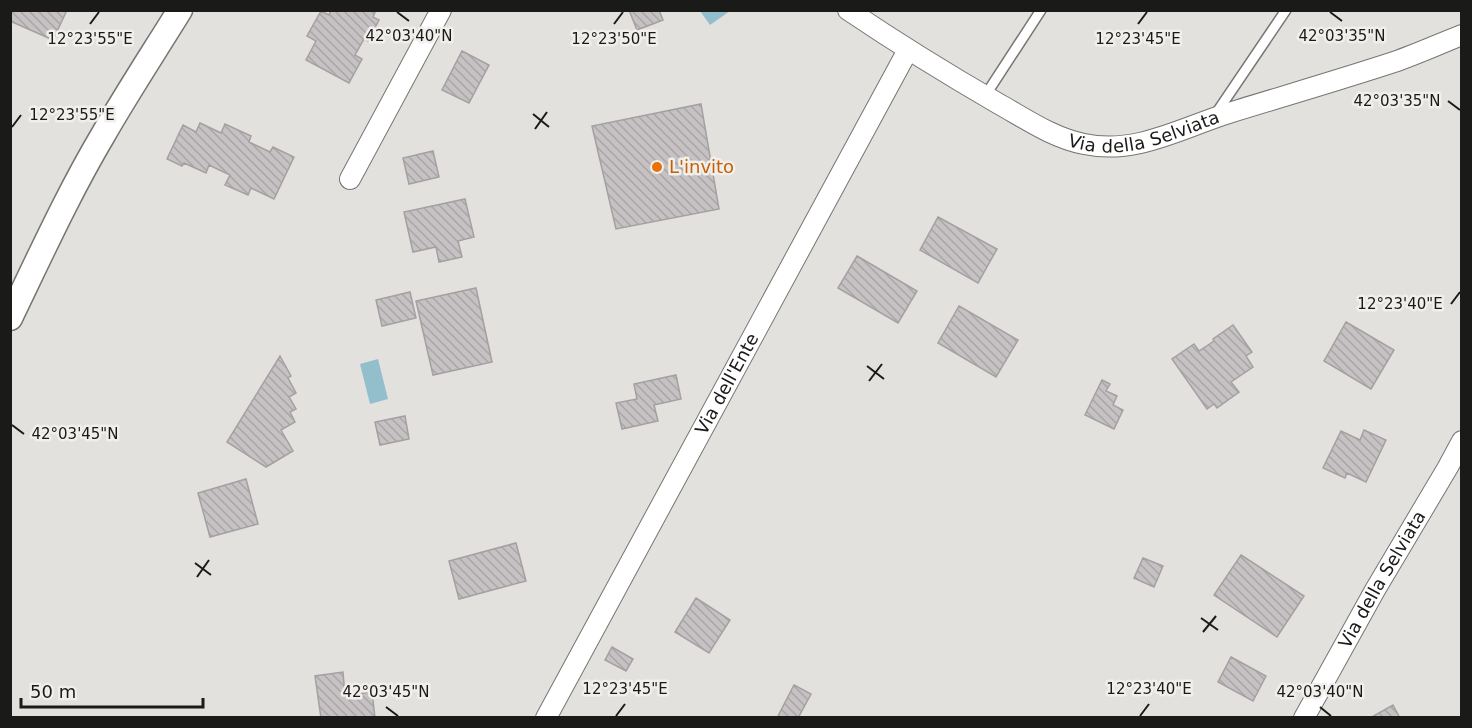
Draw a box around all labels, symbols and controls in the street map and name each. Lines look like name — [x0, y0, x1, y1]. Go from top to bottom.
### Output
text: 42°03'40"N — [365, 27, 453, 45]
text: 42°03'35"N — [1298, 27, 1386, 45]
text: 12°23'55"E — [47, 30, 133, 48]
text: 12°23'50"E — [571, 30, 657, 48]
text: 12°23'45"E — [1095, 30, 1181, 48]
text: 42°03'35"N — [1353, 92, 1441, 110]
text: 12°23'55"E — [29, 106, 115, 124]
street label: Via della Selviata — [1066, 106, 1222, 157]
place label: L'invito — [669, 156, 734, 177]
marker: L'invito — [650, 160, 664, 174]
text: 12°23'40"E — [1357, 295, 1443, 313]
street label: Via dell'Ente — [691, 329, 763, 438]
text: 42°03'45"N — [31, 425, 119, 443]
street label: Via della Selviata — [1334, 507, 1430, 652]
scale bar — [21, 671, 202, 709]
text: 12°23'45"E — [582, 680, 668, 698]
text: 12°23'40"E — [1106, 680, 1192, 698]
text: 50 m — [30, 681, 76, 702]
text: 42°03'45"N — [342, 683, 430, 701]
text: 42°03'40"N — [1276, 683, 1364, 701]

